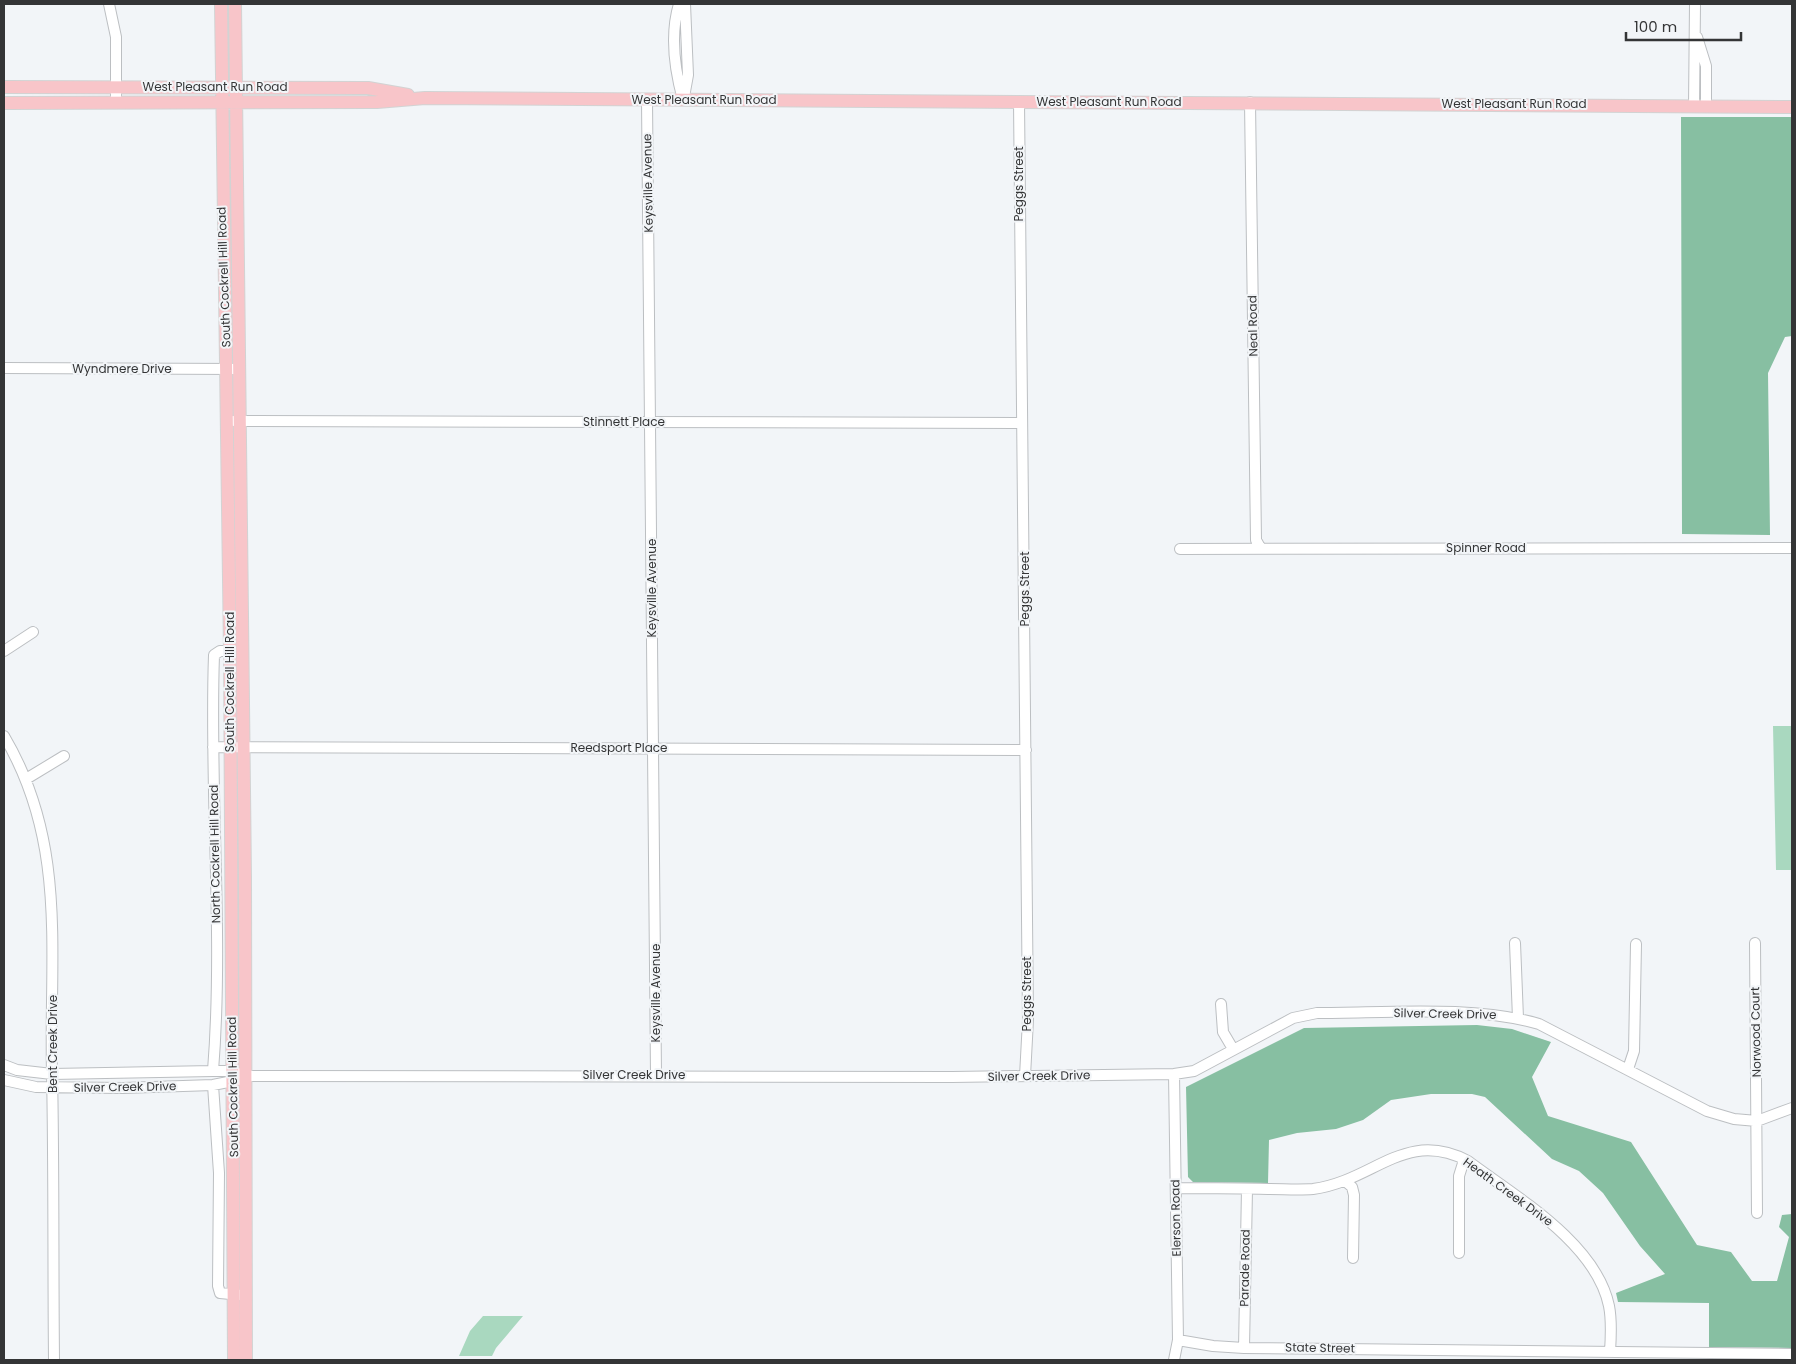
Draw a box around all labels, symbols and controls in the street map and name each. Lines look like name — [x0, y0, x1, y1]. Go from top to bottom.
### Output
scale bar — [1626, 10, 1741, 42]
text: 100 m — [1634, 16, 1677, 37]
street label: West Pleasant Run Road — [142, 78, 288, 95]
street label: West Pleasant Run Road — [631, 91, 777, 108]
street label: West Pleasant Run Road — [1036, 93, 1182, 110]
street label: West Pleasant Run Road — [1441, 95, 1587, 112]
street label: Keysville Avenue — [638, 133, 657, 233]
street label: Peggs Street — [1010, 146, 1027, 222]
street label: South Cockrell Hill Road — [213, 206, 234, 348]
street label: Neal Road — [1243, 295, 1262, 357]
street label: Wyndmere Drive — [72, 360, 172, 377]
street label: Stinnett Place — [583, 413, 665, 430]
street label: Keysville Avenue — [643, 539, 660, 637]
street label: Spinner Road — [1446, 539, 1526, 556]
street label: Peggs Street — [1016, 551, 1033, 627]
street label: South Cockrell Hill Road — [221, 612, 238, 752]
street label: Reedsport Place — [570, 739, 668, 756]
street label: North Cockrell Hill Road — [205, 784, 224, 924]
street label: Keysville Avenue — [647, 944, 664, 1042]
street label: Peggs Street — [1018, 956, 1035, 1032]
street label: Norwood Court — [1746, 987, 1765, 1077]
street label: Bent Creek Drive — [44, 995, 61, 1093]
street label: Silver Creek Drive — [1393, 1004, 1497, 1023]
street label: South Cockrell Hill Road — [223, 1017, 242, 1157]
street label: Silver Creek Drive — [583, 1066, 685, 1083]
street label: Silver Creek Drive — [987, 1066, 1091, 1085]
street label: Silver Creek Drive — [73, 1077, 177, 1096]
street label: Heath Creek Drive — [1460, 1153, 1557, 1230]
street label: Elerson Road — [1166, 1179, 1185, 1257]
street label: Parade Road — [1235, 1229, 1254, 1307]
street label: State Street — [1285, 1338, 1355, 1357]

